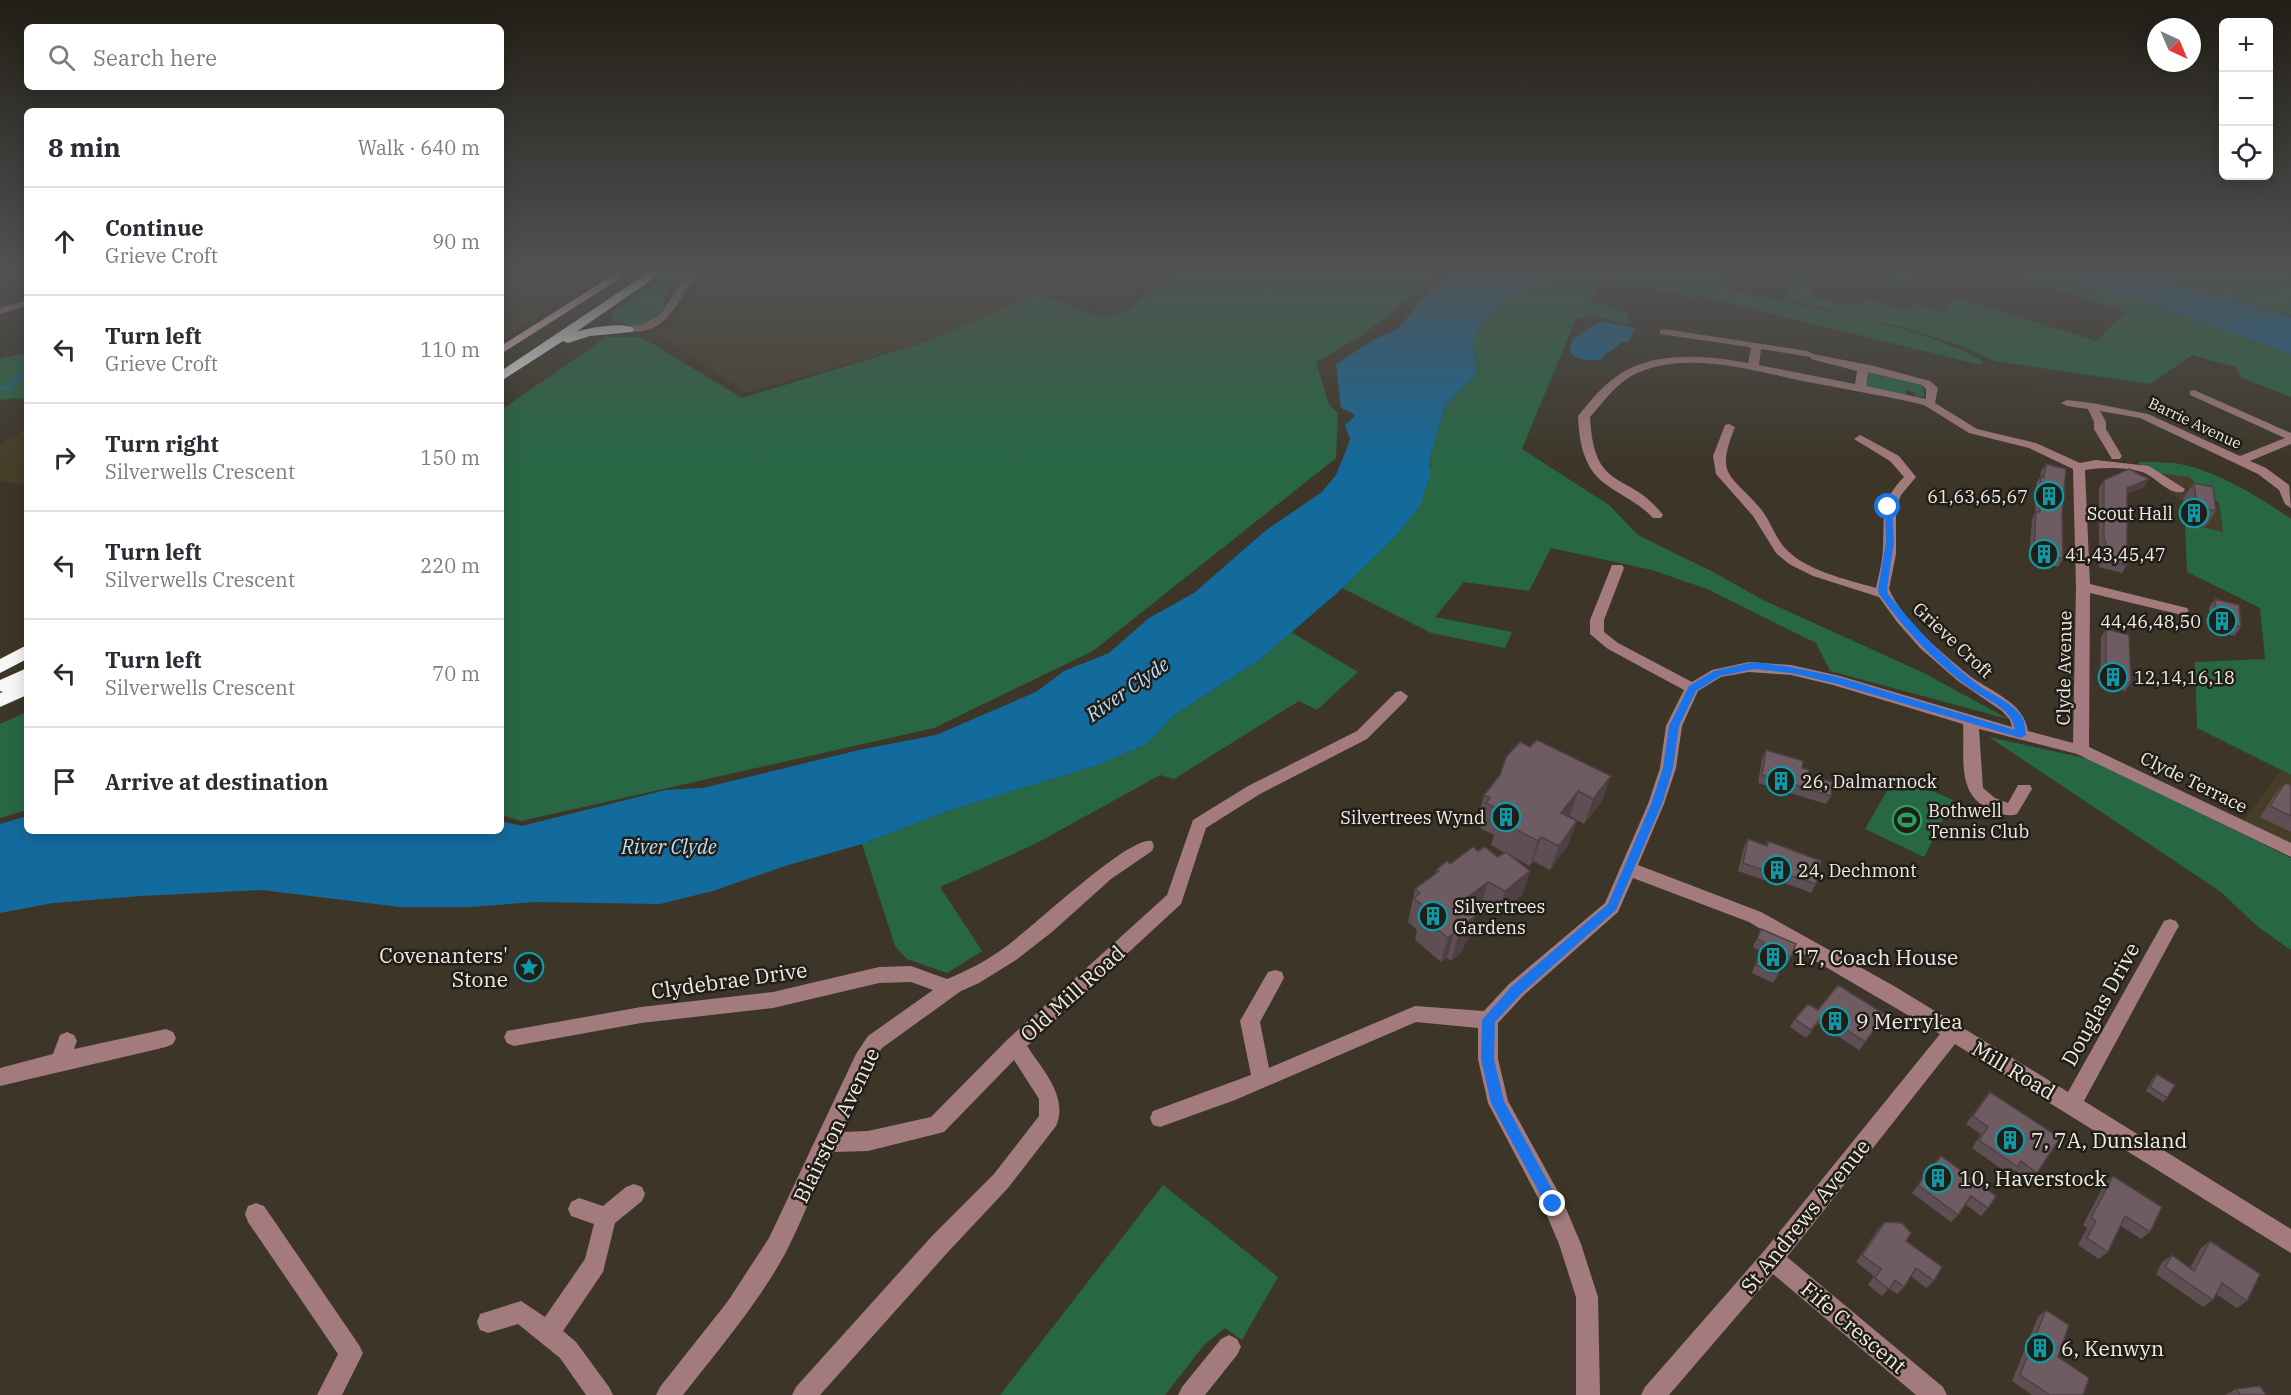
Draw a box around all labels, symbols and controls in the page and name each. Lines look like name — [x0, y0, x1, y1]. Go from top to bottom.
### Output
north arrow — [2147, 18, 2201, 72]
map controls — [2219, 18, 2273, 180]
button: + — [2219, 18, 2273, 72]
search box — [24, 24, 504, 90]
icon: search — [45, 41, 78, 74]
text: Search here — [93, 43, 217, 72]
button: − — [2219, 72, 2273, 126]
button: locate — [2219, 126, 2273, 180]
text: 8 min — [48, 130, 121, 164]
text: Walk · 640 m — [358, 134, 480, 161]
text: Continue — [105, 213, 204, 242]
icon: ahead — [48, 225, 81, 258]
text: 90 m — [432, 228, 480, 255]
text: Grieve Croft — [105, 242, 218, 269]
text: Turn left — [105, 321, 201, 350]
icon: left — [48, 333, 81, 366]
text: 110 m — [420, 336, 480, 363]
text: Grieve Croft — [105, 350, 218, 377]
street label: Barrie Avenue — [2145, 393, 2245, 453]
text: Turn right — [105, 429, 219, 458]
icon: right — [48, 441, 81, 474]
text: 150 m — [420, 444, 480, 471]
text: Silverwells Crescent — [105, 458, 295, 485]
building icon: 61,63,65,67 — [2033, 480, 2065, 512]
place label: 61,63,65,67 — [1927, 485, 2028, 508]
route start — [1874, 493, 1900, 519]
building icon: Scout Hall — [2178, 497, 2210, 529]
place label: Scout Hall — [2087, 502, 2173, 525]
text: Turn left — [105, 537, 201, 566]
building icon: 41,43,45,47 — [2028, 538, 2060, 570]
place label: 41,43,45,47 — [2065, 543, 2166, 566]
icon: left — [48, 549, 81, 582]
text: 220 m — [420, 552, 480, 579]
text: Silverwells Crescent — [105, 566, 295, 593]
street label: Grieve Croft — [1908, 597, 1998, 683]
building icon: 44,46,48,50 — [2206, 605, 2238, 637]
place label: 44,46,48,50 — [2100, 610, 2201, 633]
street label: Clyde Avenue — [2052, 611, 2076, 725]
text: Turn left — [105, 645, 201, 674]
water label: River Clyde — [1079, 650, 1174, 728]
icon: left — [48, 657, 81, 690]
text: 70 m — [432, 660, 480, 687]
building icon: 12,14,16,18 — [2097, 661, 2129, 693]
place label: 12,14,16,18 — [2134, 666, 2235, 689]
text: Silverwells Crescent — [105, 674, 295, 701]
street label: Clyde Terrace — [2137, 746, 2251, 818]
icon: arrive — [48, 765, 81, 798]
building icon: 26, Dalmarnock — [1765, 765, 1797, 797]
text: Arrive at destination — [105, 767, 328, 796]
place label: 26, Dalmarnock — [1802, 770, 1938, 793]
place label: Bothwell Tennis Club — [1928, 799, 2029, 843]
building icon: Silvertrees Wynd — [1490, 801, 1522, 833]
sports icon: Bothwell Tennis Club — [1891, 804, 1923, 836]
place label: Silvertrees Wynd — [1340, 806, 1485, 829]
water label: River Clyde — [620, 833, 717, 860]
building icon: 24, Dechmont — [1761, 854, 1793, 886]
place label: 24, Dechmont — [1798, 859, 1917, 882]
place label: Silvertrees Gardens — [1454, 895, 1545, 939]
building icon: Silvertrees Gardens — [1417, 900, 1449, 932]
street label: Douglas Drive — [2055, 937, 2145, 1071]
street label: Old Mill Road — [1014, 938, 1130, 1047]
place label: Covenanters' Stone — [379, 941, 508, 993]
building icon: 17, Coach House — [1757, 941, 1789, 973]
place label: 17, Coach House — [1794, 943, 1958, 971]
place icon: Covenanters' Stone — [513, 951, 545, 983]
street label: Clydebrae Drive — [649, 955, 809, 1005]
building icon: 9 Merrylea — [1819, 1005, 1851, 1037]
place label: 9 Merrylea — [1856, 1007, 1963, 1035]
street label: Mill Road — [1967, 1034, 2061, 1106]
street label: Blairston Avenue — [786, 1043, 886, 1207]
building icon: 7, 7A, Dunsland — [1994, 1124, 2026, 1156]
place label: 7, 7A, Dunsland — [2031, 1126, 2188, 1154]
street label: St Andrews Avenue — [1734, 1133, 1876, 1299]
building icon: 10, Haverstock — [1922, 1162, 1954, 1194]
place label: 10, Haverstock — [1959, 1164, 2107, 1192]
route end — [1539, 1190, 1565, 1216]
street label: Fife Crescent — [1795, 1275, 1913, 1379]
building icon: 6, Kenwyn — [2024, 1332, 2056, 1364]
place label: 6, Kenwyn — [2061, 1334, 2164, 1362]

